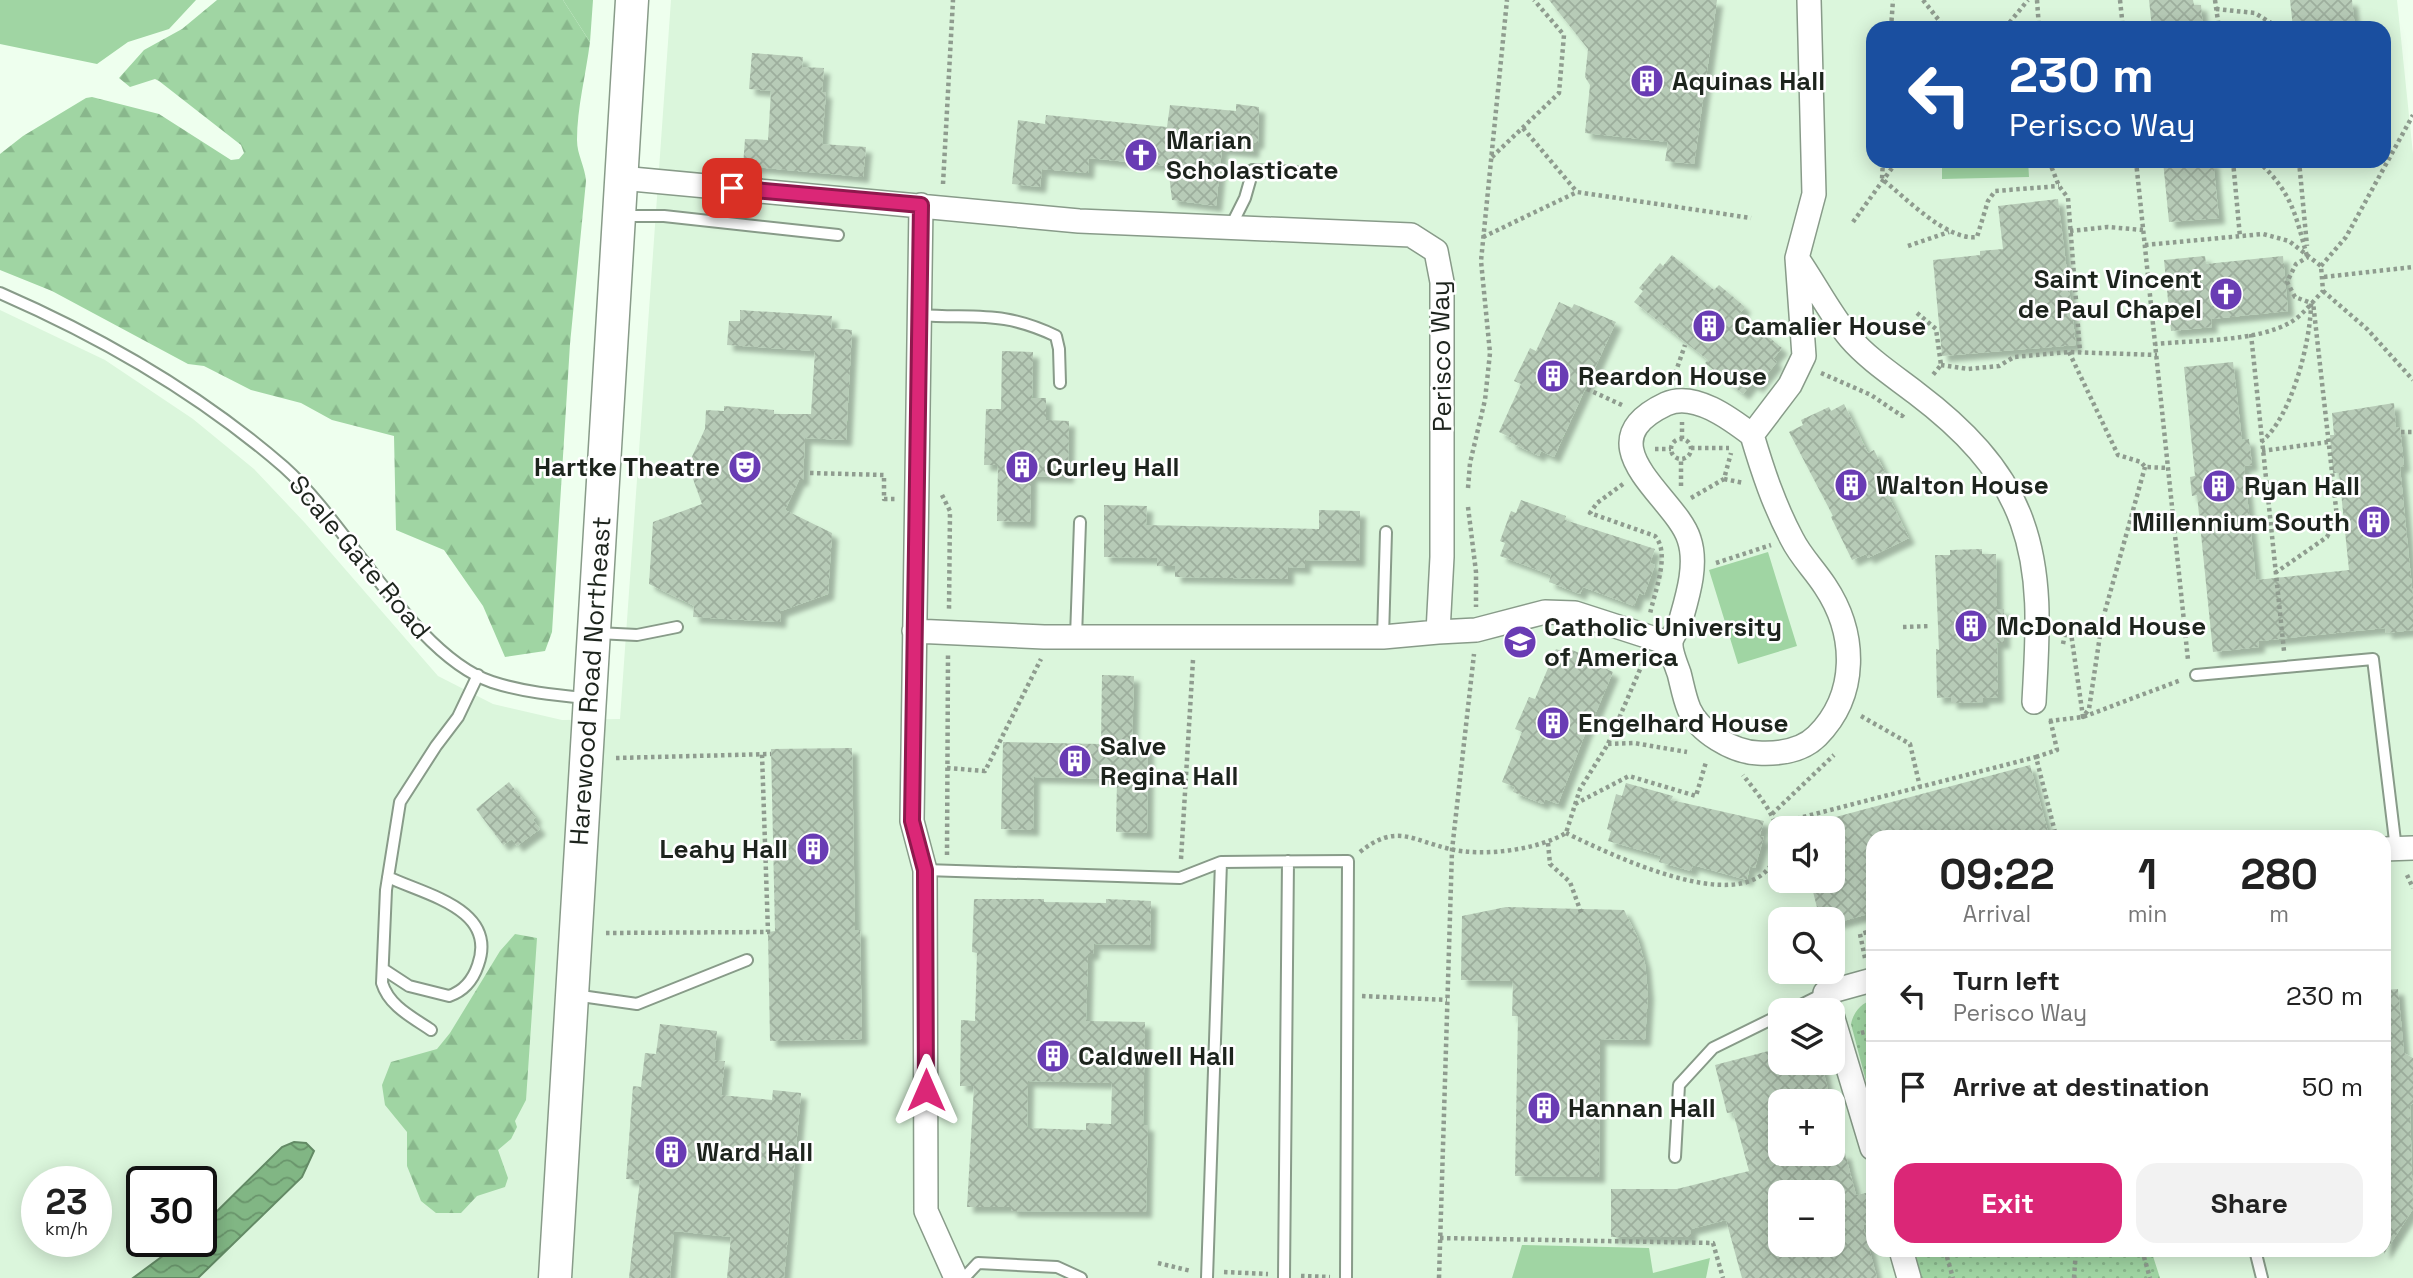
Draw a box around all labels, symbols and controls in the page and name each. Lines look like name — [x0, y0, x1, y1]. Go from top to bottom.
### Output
text: 230 m — [2009, 44, 2154, 106]
icon: left — [1894, 49, 1985, 140]
building icon: Aquinas Hall — [1628, 62, 1666, 100]
place label: Aquinas Hall — [1672, 64, 1825, 98]
text: Perisco Way — [2009, 105, 2196, 145]
place label: Marian Scholasticate — [1166, 123, 1339, 187]
church icon: Marian Scholasticate — [1122, 136, 1160, 174]
pin — [702, 158, 762, 218]
icon: arrive — [713, 169, 751, 207]
place label: Saint Vincent de Paul Chapel — [2018, 262, 2202, 326]
church icon: Saint Vincent de Paul Chapel — [2207, 275, 2245, 313]
street label: Perisco Way — [1423, 280, 1459, 432]
building icon: Camalier House — [1690, 307, 1728, 345]
place label: Camalier House — [1734, 309, 1926, 343]
building icon: Reardon House — [1534, 357, 1572, 395]
place label: Reardon House — [1578, 359, 1767, 393]
theatre icon: Hartke Theatre — [726, 448, 764, 486]
building icon: Curley Hall — [1003, 448, 1041, 486]
place label: Hartke Theatre — [534, 450, 720, 484]
place label: Curley Hall — [1046, 450, 1180, 484]
building icon: Walton House — [1832, 466, 1870, 504]
building icon: Ryan Hall — [2200, 467, 2238, 505]
street label: Scale Gate Road — [282, 468, 438, 646]
place label: Walton House — [1876, 468, 2049, 502]
place label: Ryan Hall — [2244, 469, 2360, 503]
building icon: Millennium South — [2355, 503, 2393, 541]
place label: Millennium South — [2132, 505, 2350, 539]
street label: Harewood Road Northeast — [562, 515, 618, 847]
building icon: McDonald House — [1952, 607, 1990, 645]
place label: McDonald House — [1996, 609, 2206, 643]
place label: Catholic University of America — [1544, 610, 1782, 674]
school or university icon: Catholic University of America — [1501, 623, 1539, 661]
building icon: Engelhard House — [1534, 704, 1572, 742]
place label: Engelhard House — [1578, 706, 1789, 740]
place label: Salve Regina Hall — [1100, 729, 1239, 793]
building icon: Salve Regina Hall — [1056, 742, 1094, 780]
map controls — [1768, 816, 1845, 1257]
button: sound — [1768, 816, 1845, 893]
building icon: Leahy Hall — [794, 830, 832, 868]
place label: Leahy Hall — [660, 832, 788, 866]
text: 09:22 — [1939, 848, 2055, 901]
text: 1 — [2138, 848, 2157, 901]
text: 280 — [2240, 848, 2318, 901]
text: Arrival — [1963, 899, 2031, 929]
text: min — [2128, 899, 2167, 929]
text: m — [2269, 899, 2289, 929]
button: search — [1768, 907, 1845, 984]
text: Turn left — [1953, 964, 2060, 998]
icon: left — [1894, 977, 1932, 1015]
text: 230 m — [2286, 979, 2363, 1013]
button: layers — [1768, 998, 1845, 1075]
text: Perisco Way — [1953, 998, 2087, 1028]
building icon: Caldwell Hall — [1034, 1037, 1072, 1075]
place label: Caldwell Hall — [1078, 1039, 1235, 1073]
position arrow — [889, 1053, 963, 1127]
icon: arrive — [1894, 1068, 1932, 1106]
text: Arrive at destination — [1953, 1070, 2210, 1104]
text: 50 m — [2302, 1070, 2363, 1104]
building icon: Hannan Hall — [1525, 1089, 1563, 1127]
button: + — [1768, 1089, 1845, 1166]
place label: Hannan Hall — [1568, 1091, 1716, 1125]
building icon: Ward Hall — [652, 1133, 690, 1171]
place label: Ward Hall — [696, 1135, 813, 1169]
button: Exit — [1894, 1163, 2122, 1243]
button: Share — [2136, 1163, 2363, 1243]
speed limit sign: 30 — [126, 1166, 217, 1257]
text: 23 — [45, 1180, 88, 1224]
button: − — [1768, 1180, 1845, 1257]
text: km/h — [45, 1217, 88, 1240]

